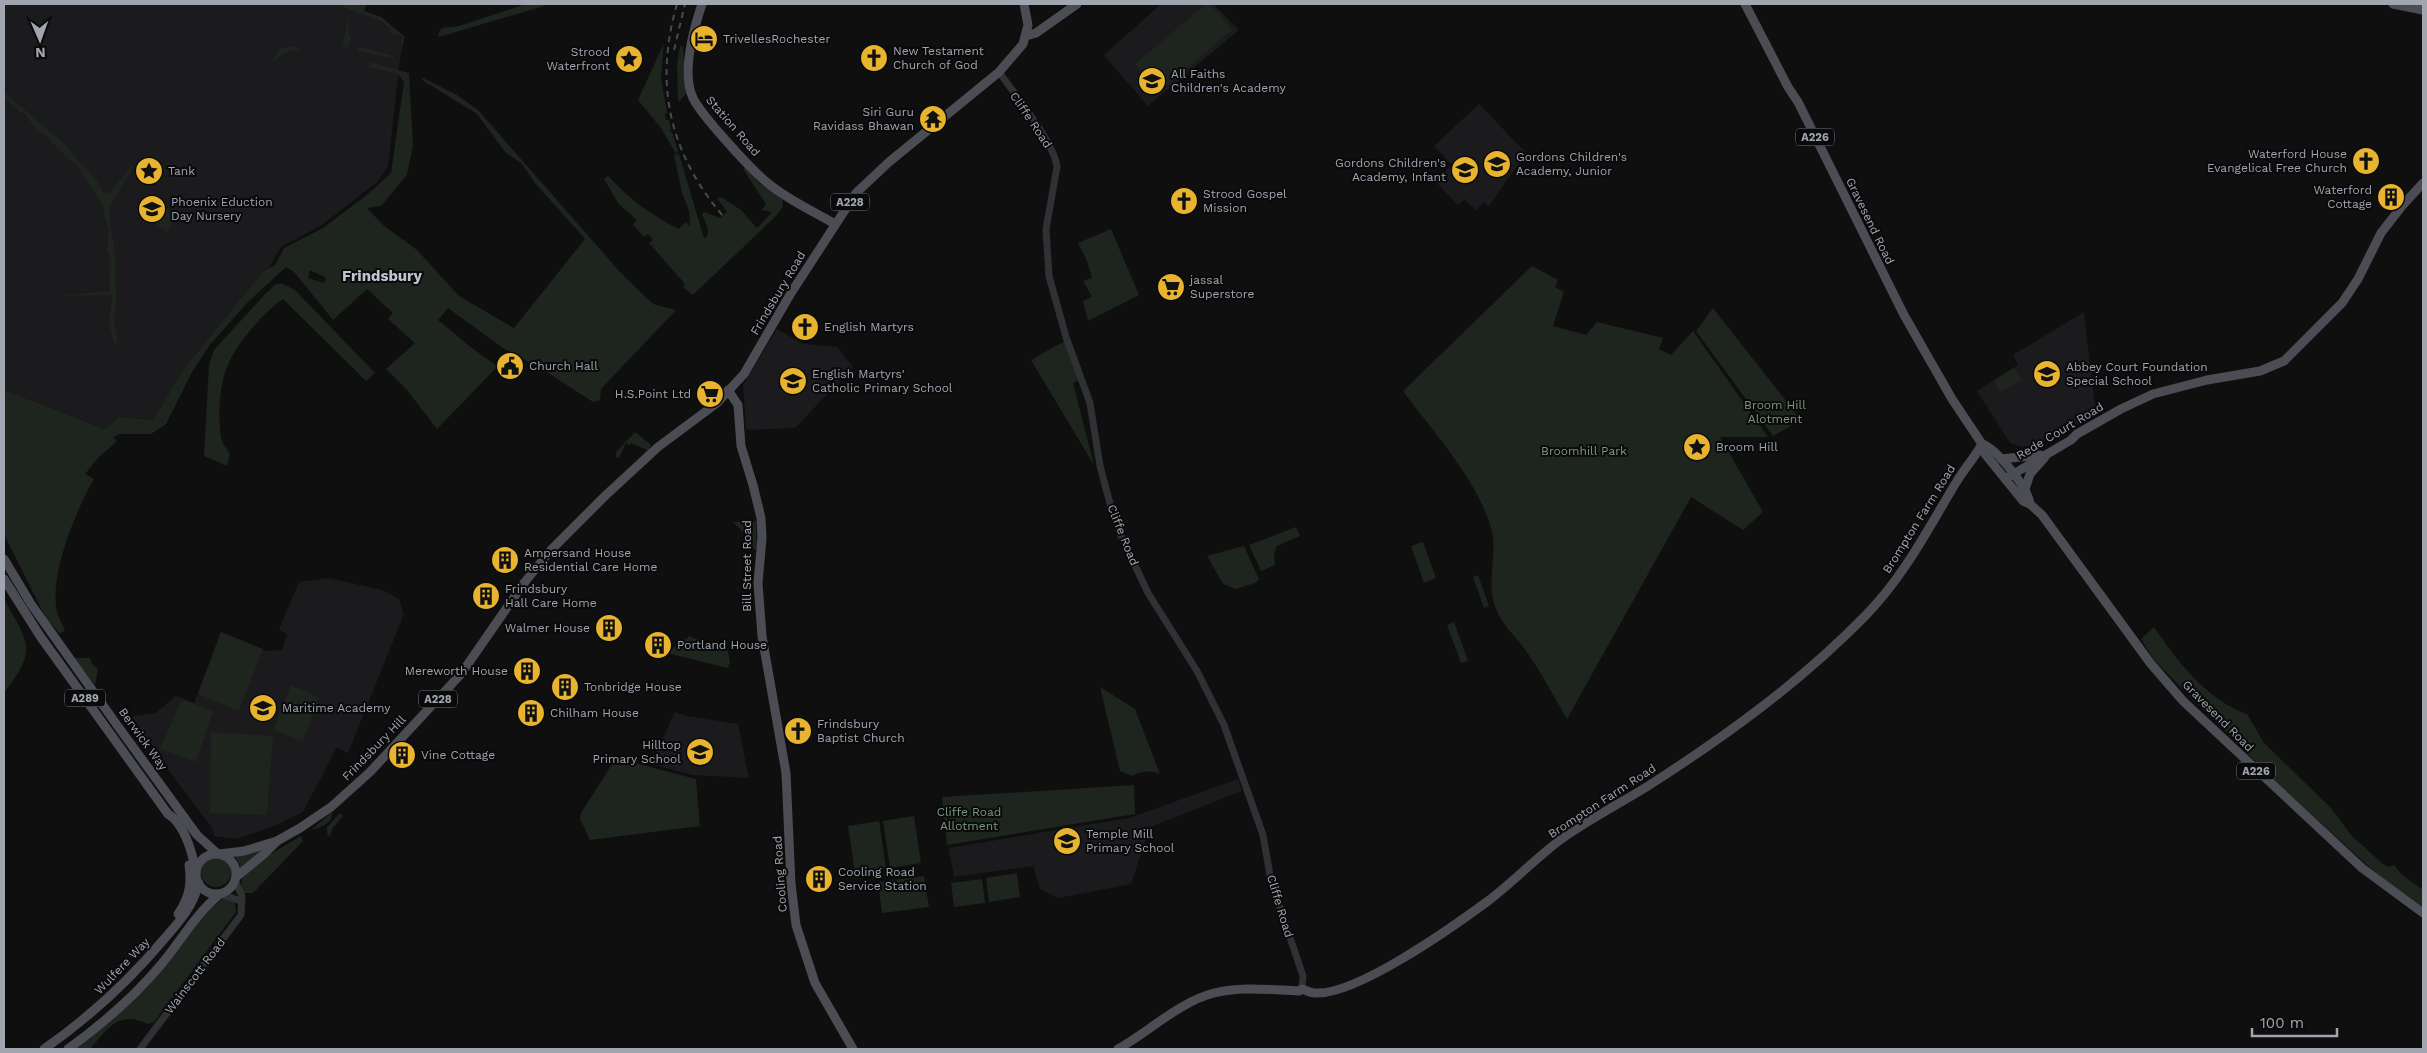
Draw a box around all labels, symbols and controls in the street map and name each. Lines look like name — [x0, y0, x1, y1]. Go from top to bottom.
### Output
north arrow — [15, 15, 65, 65]
hotel icon: TrivellesRochester — [689, 24, 719, 54]
place label: TrivellesRochester — [723, 32, 831, 46]
church icon: New Testament Church of God — [859, 43, 889, 73]
place icon: Strood Waterfront — [614, 44, 644, 74]
place label: New Testament Church of God — [893, 44, 984, 72]
text: N — [35, 45, 46, 61]
place label: Strood Waterfront — [547, 45, 610, 73]
school or university icon: All Faiths Children's Academy — [1137, 66, 1167, 96]
place label: All Faiths Children's Academy — [1171, 67, 1286, 95]
street label: Cliffe Road — [1007, 89, 1055, 151]
street label: Station Road — [703, 93, 763, 159]
temple icon: Siri Guru Ravidass Bhawan — [918, 104, 948, 134]
place label: Siri Guru Ravidass Bhawan — [813, 105, 914, 133]
road number: A226 — [1796, 128, 1834, 146]
church icon: Waterford House Evangelical Free Church — [2351, 146, 2381, 176]
place label: Waterford House Evangelical Free Church — [2207, 147, 2347, 175]
school or university icon: Gordons Children's Academy, Junior — [1482, 149, 1512, 179]
place label: Gordons Children's Academy, Junior — [1516, 150, 1627, 178]
school or university icon: Gordons Children's Academy, Infant — [1450, 155, 1480, 185]
place icon: Tank — [134, 156, 164, 186]
place label: Gordons Children's Academy, Infant — [1335, 156, 1446, 184]
place label: Tank — [168, 164, 195, 178]
street label: Gravesend Road — [1843, 175, 1897, 267]
building icon: Waterford Cottage — [2376, 182, 2406, 212]
place label: Waterford Cottage — [2314, 183, 2372, 211]
church icon: Strood Gospel Mission — [1169, 186, 1199, 216]
place label: Strood Gospel Mission — [1203, 187, 1287, 215]
road number: A228 — [831, 193, 869, 210]
school or university icon: Phoenix Eduction Day Nursery — [137, 194, 167, 224]
place label: Phoenix Eduction Day Nursery — [171, 195, 273, 223]
street label: Frindsbury Road — [747, 249, 809, 337]
district label: Frindsbury — [342, 267, 423, 285]
supermarket icon: jassal Superstore — [1156, 272, 1186, 302]
place label: jassal Superstore — [1189, 273, 1254, 301]
church icon: English Martyrs — [790, 312, 820, 342]
place label: English Martyrs — [824, 320, 914, 334]
public building icon: Church Hall — [495, 351, 525, 381]
place label: Church Hall — [529, 359, 598, 373]
school or university icon: Abbey Court Foundation Special School — [2032, 359, 2062, 389]
place label: Abbey Court Foundation Special School — [2066, 360, 2208, 388]
school or university icon: English Martyrs' Catholic Primary School — [778, 366, 808, 396]
place label: English Martyrs' Catholic Primary School — [812, 367, 953, 395]
supermarket icon: H.S.Point Ltd — [695, 379, 725, 409]
place label: H.S.Point Ltd — [615, 387, 691, 401]
park label: Broom Hill Alotment — [1744, 398, 1806, 426]
street label: Rede Court Road — [2014, 399, 2106, 463]
place icon: Broom Hill — [1682, 432, 1712, 462]
place label: Broom Hill — [1716, 440, 1778, 454]
park label: Broomhill Park — [1541, 444, 1627, 458]
street label: Brompton Farm Road — [1880, 462, 1958, 576]
street label: Cliffe Road — [1104, 502, 1142, 568]
street label: Bill Street Road — [740, 520, 754, 612]
building icon: Ampersand House Residential Care Home — [490, 545, 520, 575]
place label: Ampersand House Residential Care Home — [524, 546, 657, 574]
building icon: Frindsbury Hall Care Home — [471, 581, 501, 611]
place label: Frindsbury Hall Care Home — [505, 582, 597, 610]
building icon: Walmer House — [594, 613, 624, 643]
place label: Walmer House — [505, 621, 590, 635]
building icon: Portland House — [643, 630, 673, 660]
place label: Portland House — [677, 638, 767, 652]
building icon: Mereworth House — [512, 656, 542, 686]
place label: Mereworth House — [405, 664, 508, 678]
building icon: Tonbridge House — [550, 672, 580, 702]
street label: Gravesend Road — [2180, 678, 2256, 754]
place label: Tonbridge House — [584, 680, 682, 694]
road number: A289 — [65, 690, 105, 706]
road number: A228 — [419, 691, 457, 708]
school or university icon: Maritime Academy — [248, 693, 278, 723]
building icon: Chilham House — [516, 698, 546, 728]
place label: Maritime Academy — [282, 701, 391, 715]
street label: Berwick Way — [116, 705, 171, 774]
place label: Chilham House — [550, 706, 639, 720]
street label: Frindsbury Hill — [339, 712, 409, 784]
church icon: Frindsbury Baptist Church — [783, 716, 813, 746]
place label: Frindsbury Baptist Church — [817, 717, 905, 745]
school or university icon: Hilltop Primary School — [685, 737, 715, 767]
place label: Hilltop Primary School — [593, 738, 681, 766]
building icon: Vine Cottage — [387, 740, 417, 770]
place label: Vine Cottage — [421, 748, 495, 762]
street label: Brompton Farm Road — [1546, 761, 1658, 841]
road number: A226 — [2237, 762, 2275, 779]
park label: Cliffe Road Allotment — [937, 805, 1001, 833]
school or university icon: Temple Mill Primary School — [1052, 826, 1082, 856]
place label: Temple Mill Primary School — [1086, 827, 1175, 855]
street label: Cooling Road — [770, 835, 790, 913]
building icon: Cooling Road Service Station — [804, 864, 834, 894]
place label: Cooling Road Service Station — [838, 865, 927, 893]
street label: Cliffe Road — [1264, 873, 1296, 939]
street label: Wulfere Way — [92, 934, 153, 997]
street label: Wainscott Road — [162, 935, 228, 1017]
scale bar — [2252, 1006, 2337, 1038]
text: 100 m — [2260, 1014, 2304, 1032]

